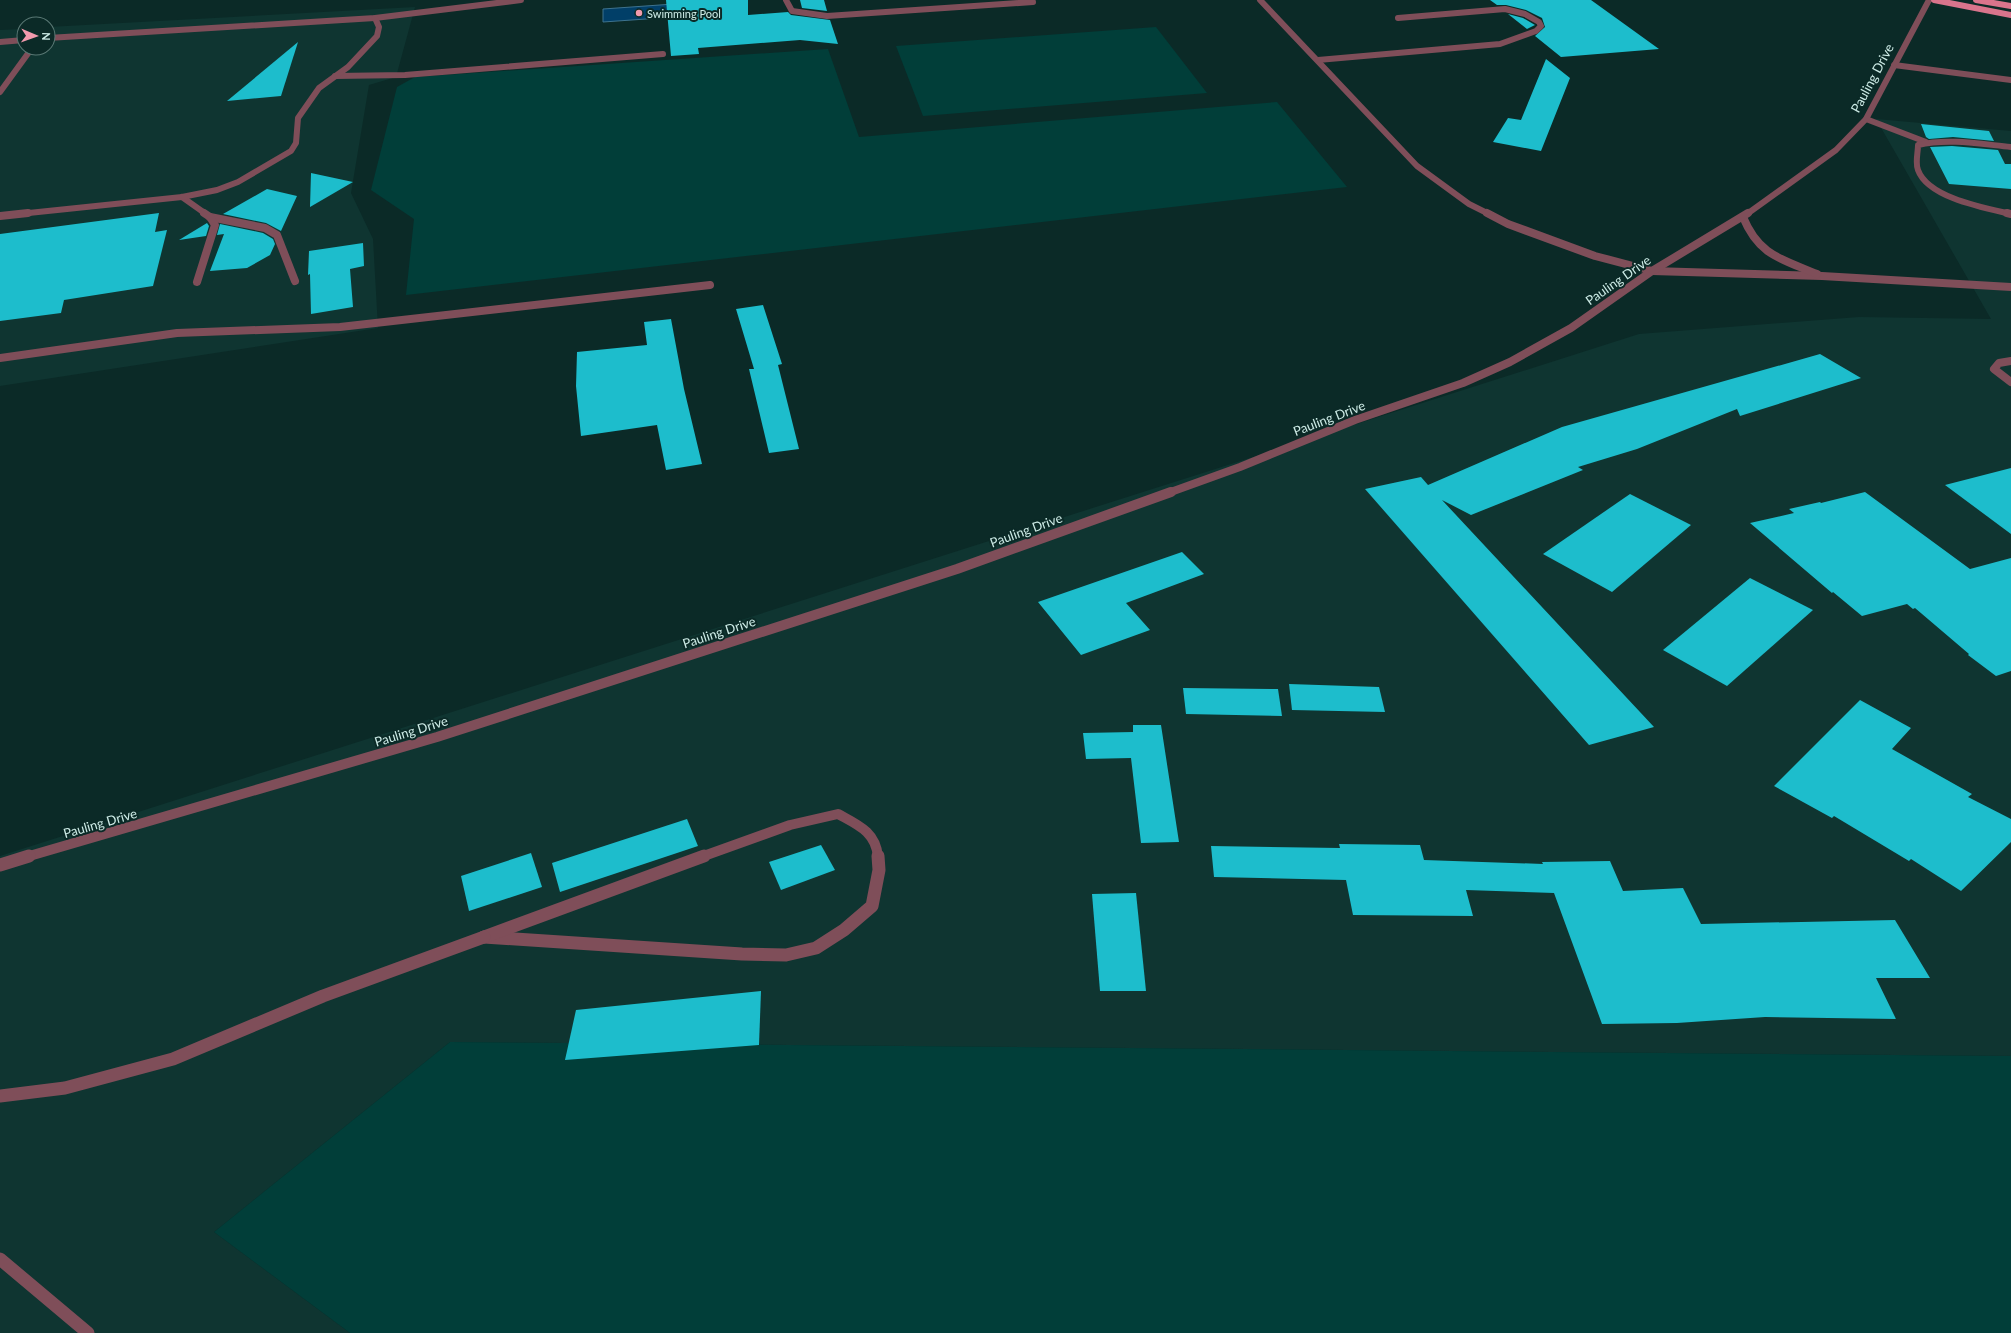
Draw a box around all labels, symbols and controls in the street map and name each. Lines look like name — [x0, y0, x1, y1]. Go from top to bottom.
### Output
place label: Swimming Pool — [647, 7, 721, 20]
marker: Swimming Pool — [634, 8, 644, 18]
north arrow — [16, 16, 56, 56]
text: N — [40, 32, 53, 41]
street label: Pauling Drive — [1847, 41, 1897, 115]
street label: Pauling Drive — [1582, 252, 1654, 308]
street label: Pauling Drive — [1291, 397, 1367, 439]
street label: Pauling Drive — [988, 509, 1064, 550]
street label: Pauling Drive — [680, 613, 758, 651]
street label: Pauling Drive — [372, 712, 450, 750]
street label: Pauling Drive — [61, 805, 139, 841]

